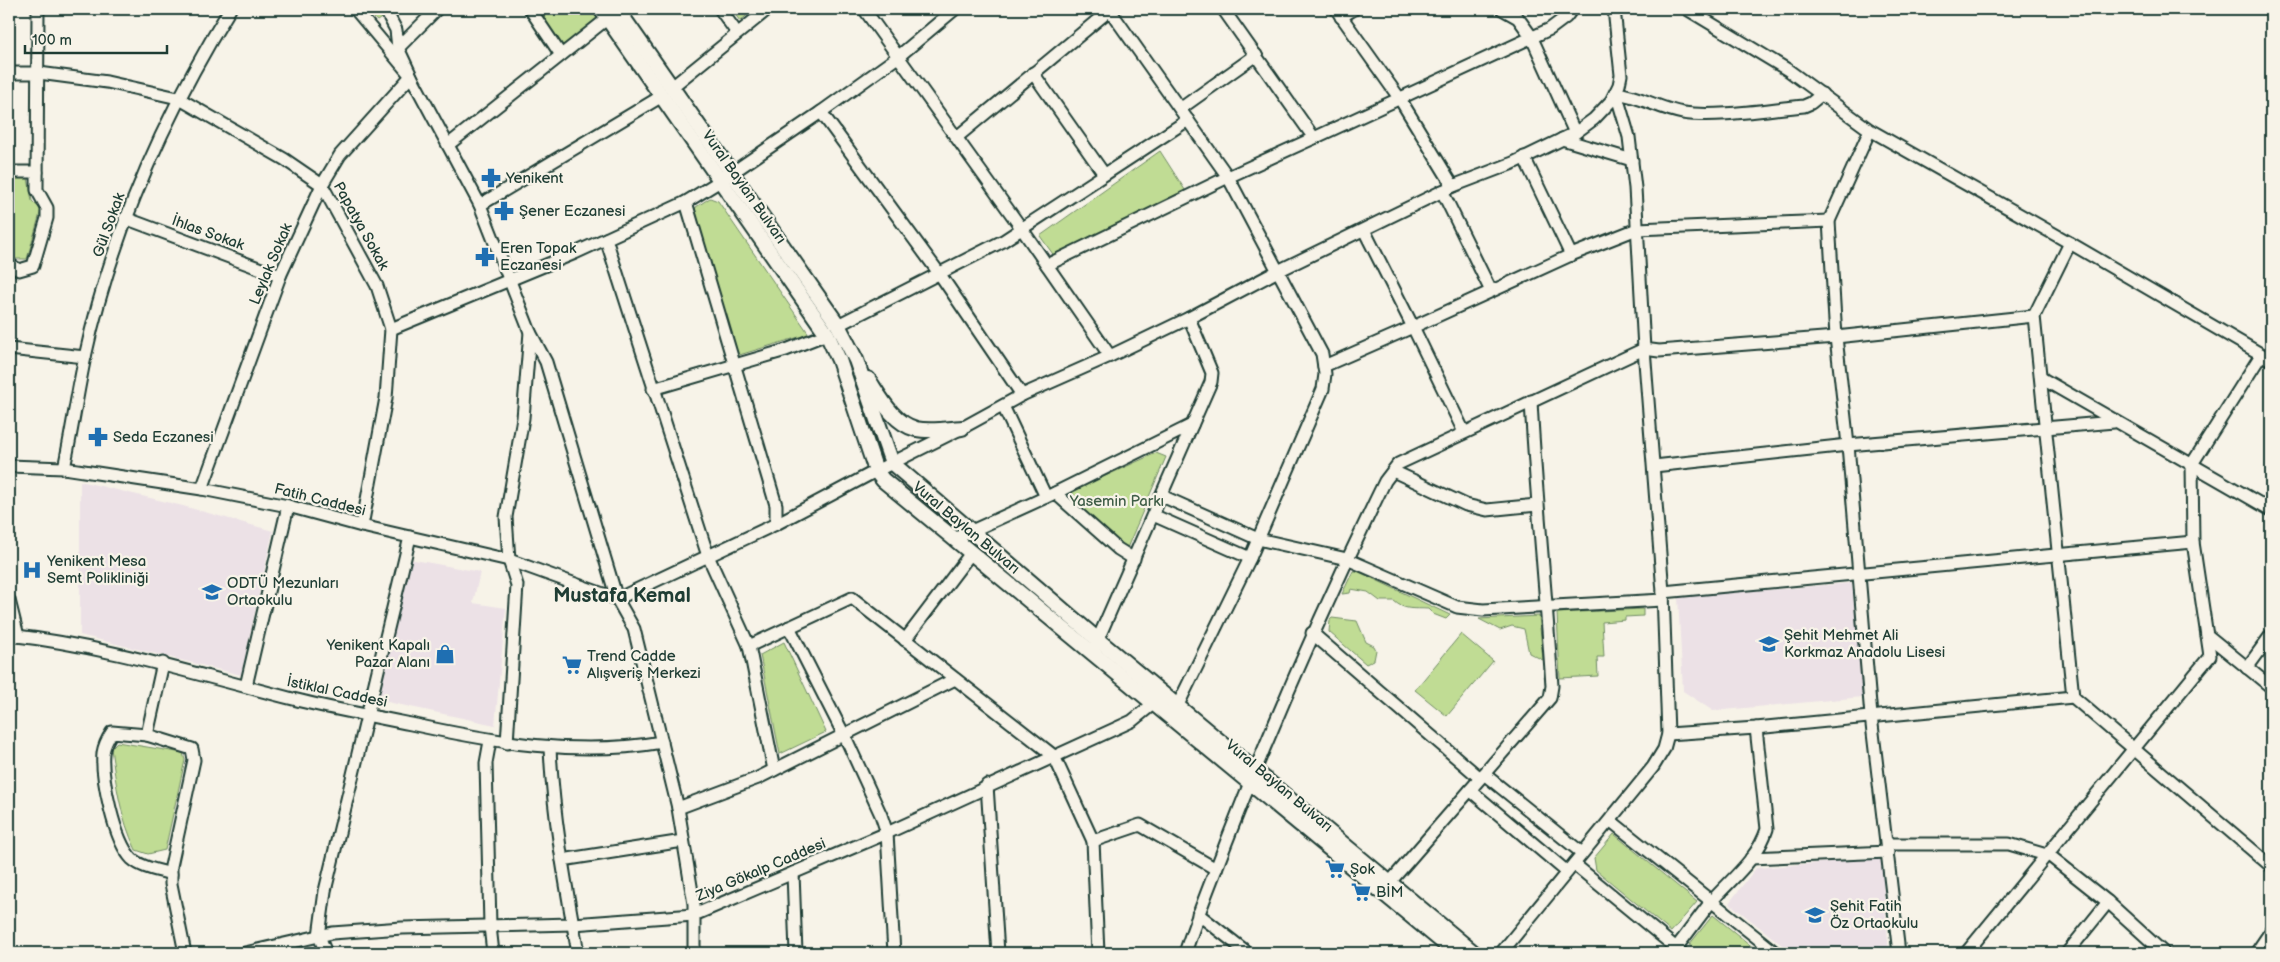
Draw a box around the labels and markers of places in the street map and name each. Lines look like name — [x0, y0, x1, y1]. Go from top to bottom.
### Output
pharmacy icon: Yenikent — [480, 167, 502, 189]
place label: Yenikent — [505, 169, 564, 188]
pharmacy icon: Şener Eczanesi — [493, 200, 515, 222]
place label: Şener Eczanesi — [519, 202, 625, 221]
place label: Eren Topak Eczanesi — [500, 239, 577, 275]
pharmacy icon: Eren Topak Eczanesi — [474, 246, 496, 268]
pharmacy icon: Seda Eczanesi — [87, 426, 109, 448]
place label: Seda Eczanesi — [113, 428, 214, 447]
place label: Yenikent Mesa Semt Polikliniği — [46, 552, 149, 588]
hospital icon: Yenikent Mesa Semt Polikliniği — [21, 559, 43, 581]
place label: ODTÜ Mezunları Ortaokulu — [227, 574, 339, 610]
school or university icon: ODTÜ Mezunları Ortaokulu — [201, 581, 223, 603]
place label: Şehit Mehmet Ali Korkmaz Anadolu Lisesi — [1784, 626, 1945, 662]
school or university icon: Şehit Mehmet Ali Korkmaz Anadolu Lisesi — [1758, 633, 1780, 655]
place label: Yenikent Kapalı Pazar Alanı — [325, 636, 430, 672]
shop icon: Yenikent Kapalı Pazar Alanı — [434, 643, 456, 665]
place label: Trend Cadde Alışveriş Merkezi — [587, 647, 701, 683]
supermarket icon: Trend Cadde Alışveriş Merkezi — [561, 654, 583, 676]
supermarket icon: Şok — [1324, 858, 1346, 880]
place label: Şok — [1350, 860, 1376, 879]
supermarket icon: BİM — [1350, 881, 1372, 903]
place label: BİM — [1376, 883, 1404, 902]
place label: Şehit Fatih Öz Ortaokulu — [1830, 897, 1918, 933]
school or university icon: Şehit Fatih Öz Ortaokulu — [1804, 904, 1826, 926]

